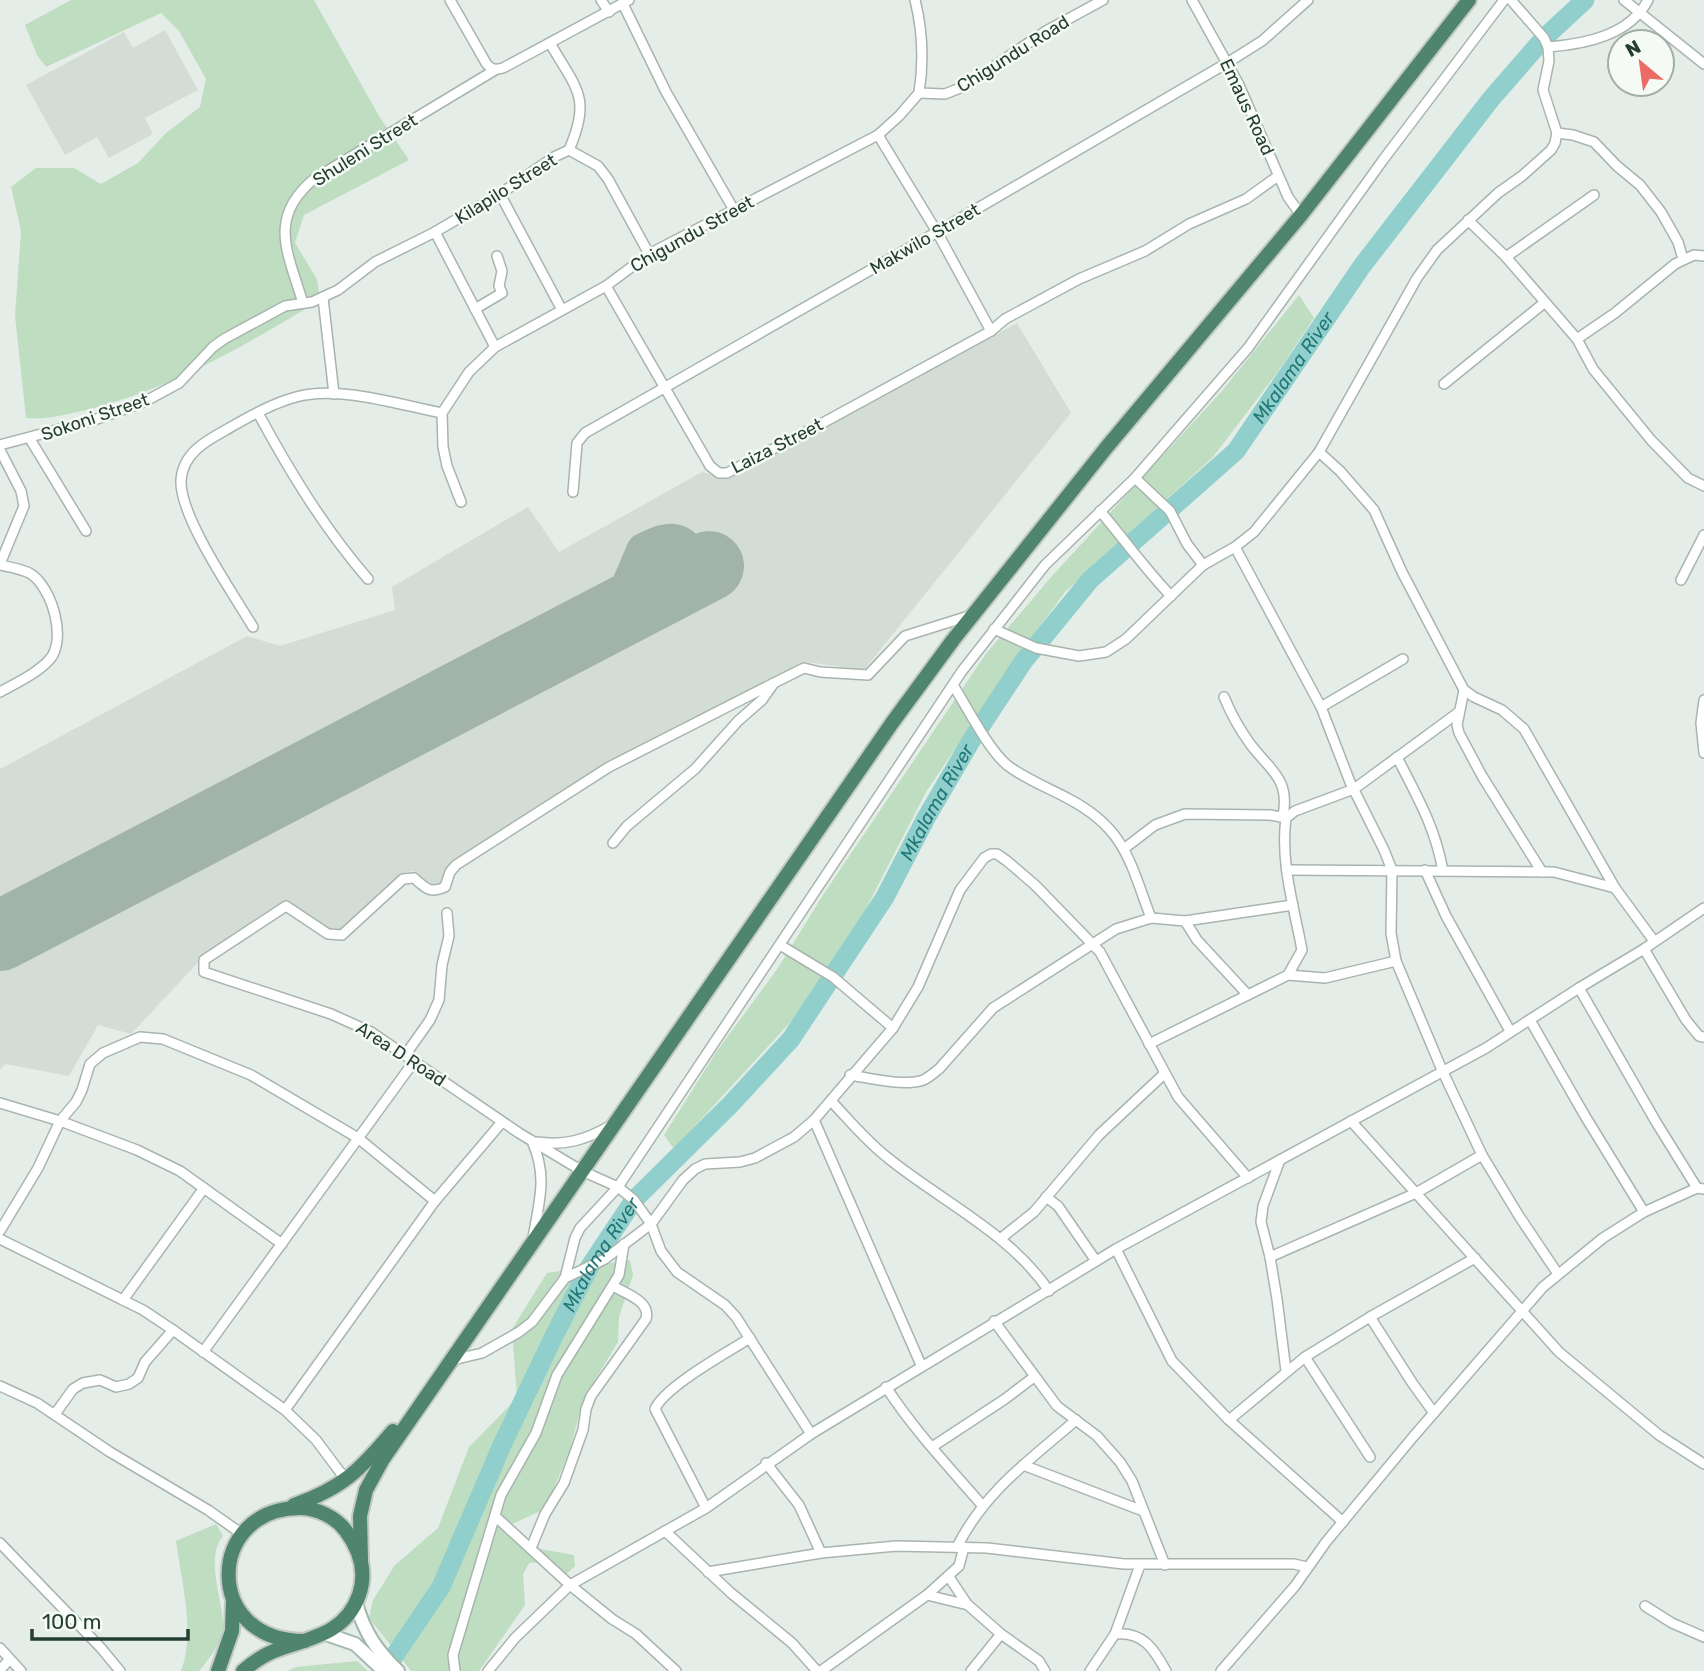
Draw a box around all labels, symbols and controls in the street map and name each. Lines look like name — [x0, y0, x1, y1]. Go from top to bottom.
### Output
street label: Chigundu Road — [953, 11, 1073, 97]
north arrow — [1606, 28, 1676, 98]
text: N — [1621, 35, 1645, 62]
street label: Emaus Road — [1215, 55, 1279, 159]
street label: Shuleni Street — [309, 109, 421, 191]
street label: Kilapilo Street — [451, 149, 561, 229]
street label: Chigundu Street — [626, 191, 758, 277]
street label: Makwilo Street — [866, 199, 984, 279]
water label: Mkalama River — [1247, 307, 1340, 428]
street label: Sokoni Street — [38, 388, 152, 446]
street label: Laiza Street — [727, 414, 827, 478]
water label: Mkalama River — [895, 739, 979, 864]
street label: Area D Road — [352, 1017, 450, 1091]
water label: Mkalama River — [558, 1192, 645, 1315]
scale bar — [32, 1598, 187, 1642]
text: 100 m — [42, 1609, 101, 1634]

